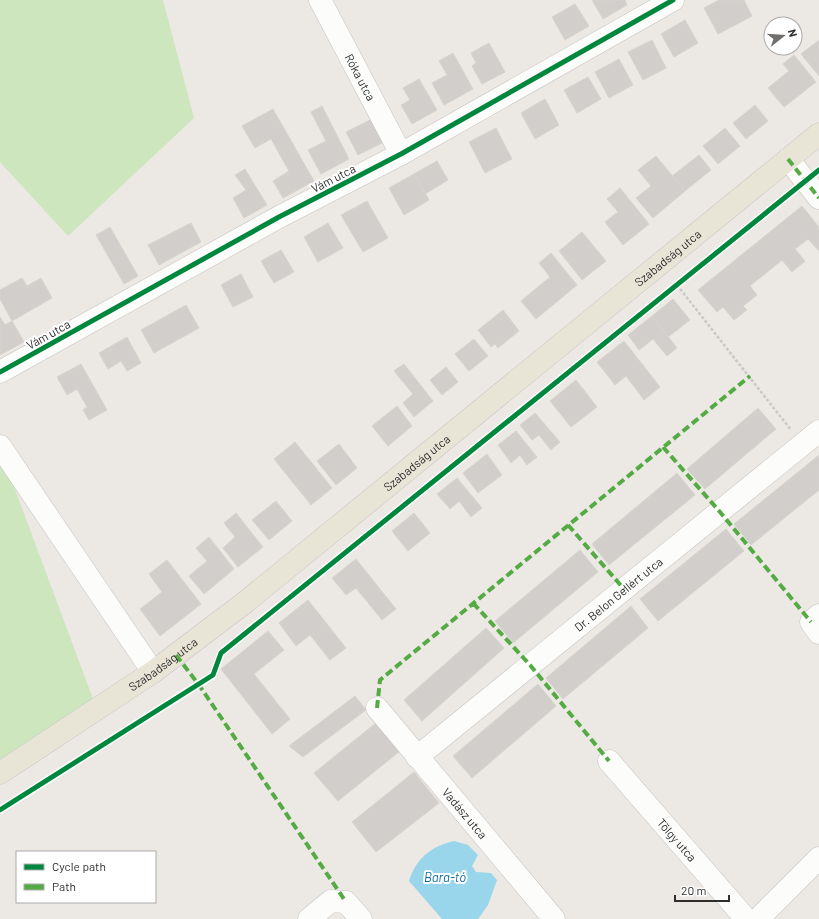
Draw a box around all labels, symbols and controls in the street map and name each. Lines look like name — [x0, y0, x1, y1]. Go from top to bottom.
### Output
north arrow — [763, 16, 803, 56]
text: N — [786, 28, 800, 38]
street label: Róka utca — [342, 51, 379, 103]
street label: Vám utca — [308, 161, 358, 195]
street label: Szabadság utca — [631, 226, 703, 289]
street label: Vám utca — [24, 316, 72, 352]
street label: Szabadság utca — [380, 431, 452, 494]
street label: Dr. Belon Gellért utca — [571, 554, 665, 634]
street label: Szabadság utca — [126, 634, 200, 693]
street label: Vadász utca — [440, 785, 490, 841]
street label: Tölgy utca — [655, 815, 700, 864]
legend — [16, 851, 156, 903]
text: Cycle path — [52, 859, 106, 873]
water label: Bara-tó — [424, 869, 466, 885]
scale bar — [675, 877, 729, 903]
text: Path — [52, 879, 76, 893]
text: 20 m — [681, 883, 707, 897]

